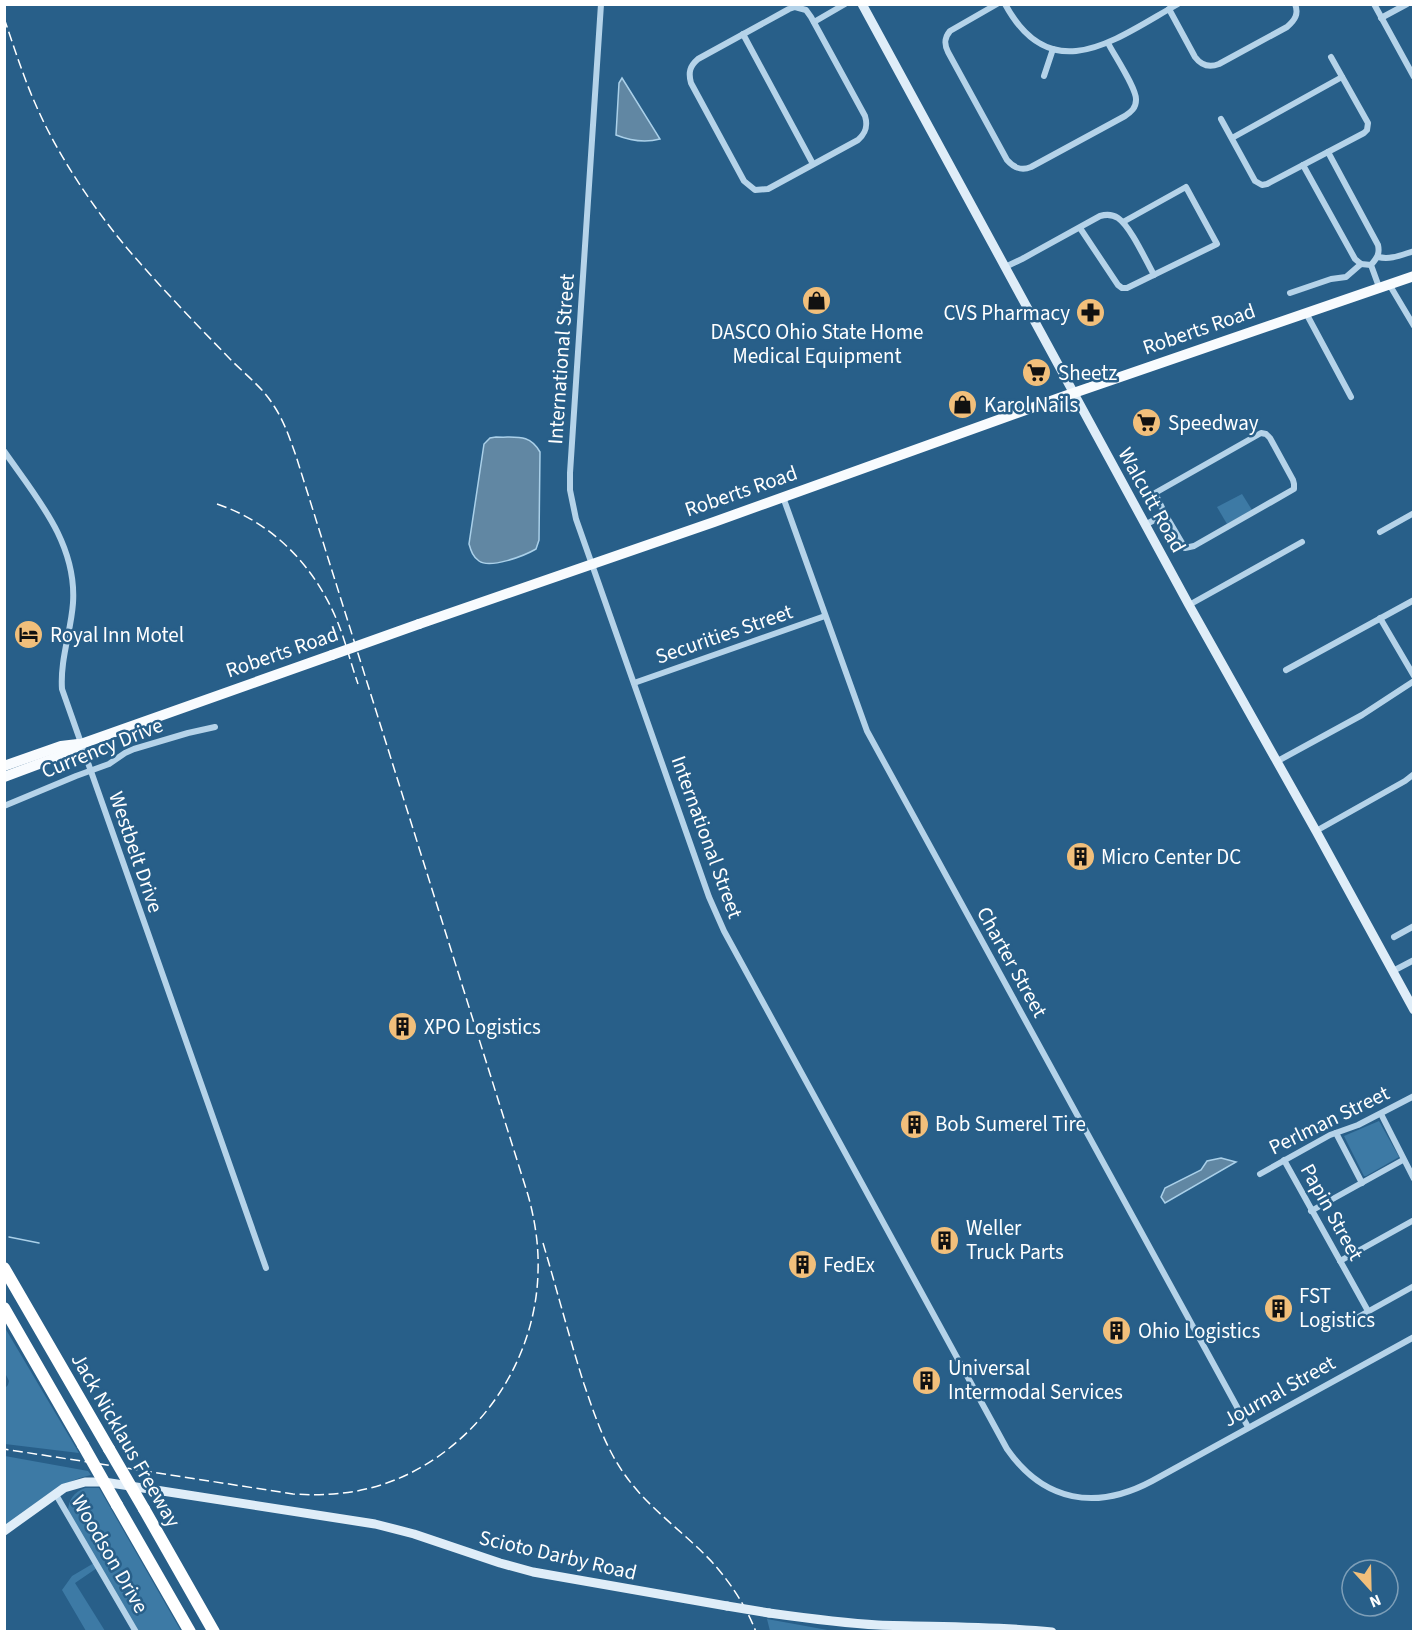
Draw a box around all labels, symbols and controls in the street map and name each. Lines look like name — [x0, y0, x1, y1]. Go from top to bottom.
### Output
street label: International Street — [540, 273, 582, 445]
shop icon: DASCO Ohio State Home Medical Equipment — [801, 285, 833, 317]
street label: Roberts Road — [1139, 296, 1259, 362]
pharmacy icon: CVS Pharmacy — [1075, 297, 1107, 329]
place label: CVS Pharmacy — [943, 298, 1070, 328]
place label: DASCO Ohio State Home Medical Equipment — [711, 317, 923, 371]
supermarket icon: Sheetz — [1021, 357, 1053, 389]
place label: Sheetz — [1058, 358, 1117, 388]
shop icon: Karol Nails — [947, 389, 979, 421]
place label: Karol Nails — [984, 390, 1078, 420]
supermarket icon: Speedway — [1131, 407, 1163, 439]
place label: Speedway — [1168, 408, 1259, 438]
street label: Walcutt Road — [1111, 442, 1193, 558]
street label: Roberts Road — [681, 458, 801, 524]
street label: Securities Street — [651, 596, 797, 672]
hotel icon: Royal Inn Motel — [13, 619, 45, 651]
street label: Roberts Road — [222, 619, 342, 685]
place label: Royal Inn Motel — [50, 620, 184, 650]
street label: Currency Drive — [37, 710, 167, 786]
street label: International Street — [664, 751, 750, 923]
street label: Westbelt Drive — [101, 787, 171, 917]
building icon: Micro Center DC — [1064, 841, 1096, 873]
place label: Micro Center DC — [1101, 842, 1241, 872]
street label: Charter Street — [969, 901, 1055, 1023]
building icon: XPO Logistics — [387, 1011, 419, 1043]
place label: XPO Logistics — [424, 1012, 541, 1042]
street label: Perlman Street — [1264, 1078, 1394, 1162]
building icon: Bob Sumerel Tire — [898, 1108, 930, 1140]
place label: Bob Sumerel Tire — [935, 1109, 1086, 1139]
street label: Papin Street — [1293, 1158, 1371, 1266]
place label: Weller Truck Parts — [966, 1213, 1064, 1267]
building icon: Weller Truck Parts — [929, 1224, 961, 1256]
building icon: FedEx — [786, 1249, 818, 1281]
place label: FedEx — [823, 1250, 876, 1280]
place label: FST Logistics — [1299, 1281, 1375, 1335]
building icon: FST Logistics — [1262, 1292, 1294, 1324]
building icon: Ohio Logistics — [1101, 1315, 1133, 1347]
place label: Ohio Logistics — [1138, 1316, 1260, 1346]
street label: Jack Nicklaus Freeway — [64, 1347, 188, 1533]
street label: Journal Street — [1217, 1348, 1341, 1434]
place label: Universal Intermodal Services — [948, 1353, 1123, 1407]
building icon: Universal Intermodal Services — [911, 1364, 943, 1396]
street label: Woodson Drive — [64, 1489, 156, 1619]
street label: Scioto Darby Road — [476, 1522, 640, 1588]
north arrow — [1340, 1558, 1400, 1618]
text: N — [1366, 1589, 1384, 1613]

